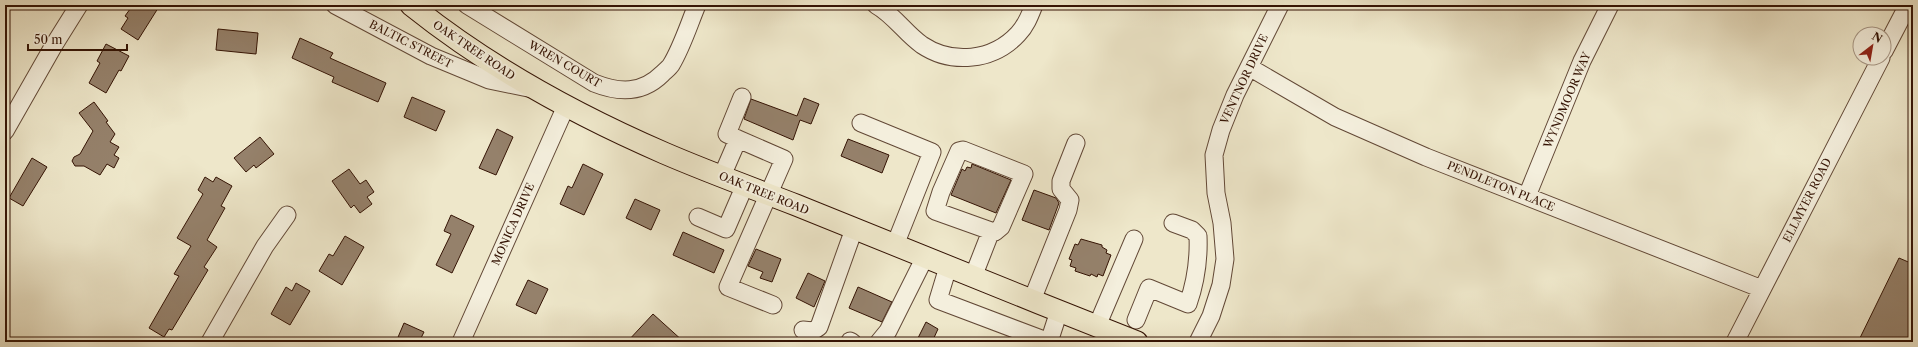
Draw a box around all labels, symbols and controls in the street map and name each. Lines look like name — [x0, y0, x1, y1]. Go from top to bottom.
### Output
street label: BALTIC STREET — [367, 17, 456, 71]
street label: OAK TREE ROAD — [430, 17, 518, 83]
scale bar — [28, 26, 127, 52]
north arrow — [1852, 26, 1892, 66]
text: N — [1869, 29, 1885, 46]
street label: VENTNOR DRIVE — [1217, 31, 1271, 127]
text: 50 m — [34, 32, 63, 47]
street label: WREN COURT — [525, 37, 605, 91]
street label: WYNDMOOR WAY — [1540, 50, 1594, 151]
street label: ELLMYER ROAD — [1780, 155, 1834, 245]
street label: PENDLETON PLACE — [1445, 158, 1557, 214]
street label: OAK TREE ROAD — [717, 169, 811, 218]
street label: MONICA DRIVE — [489, 180, 538, 267]

